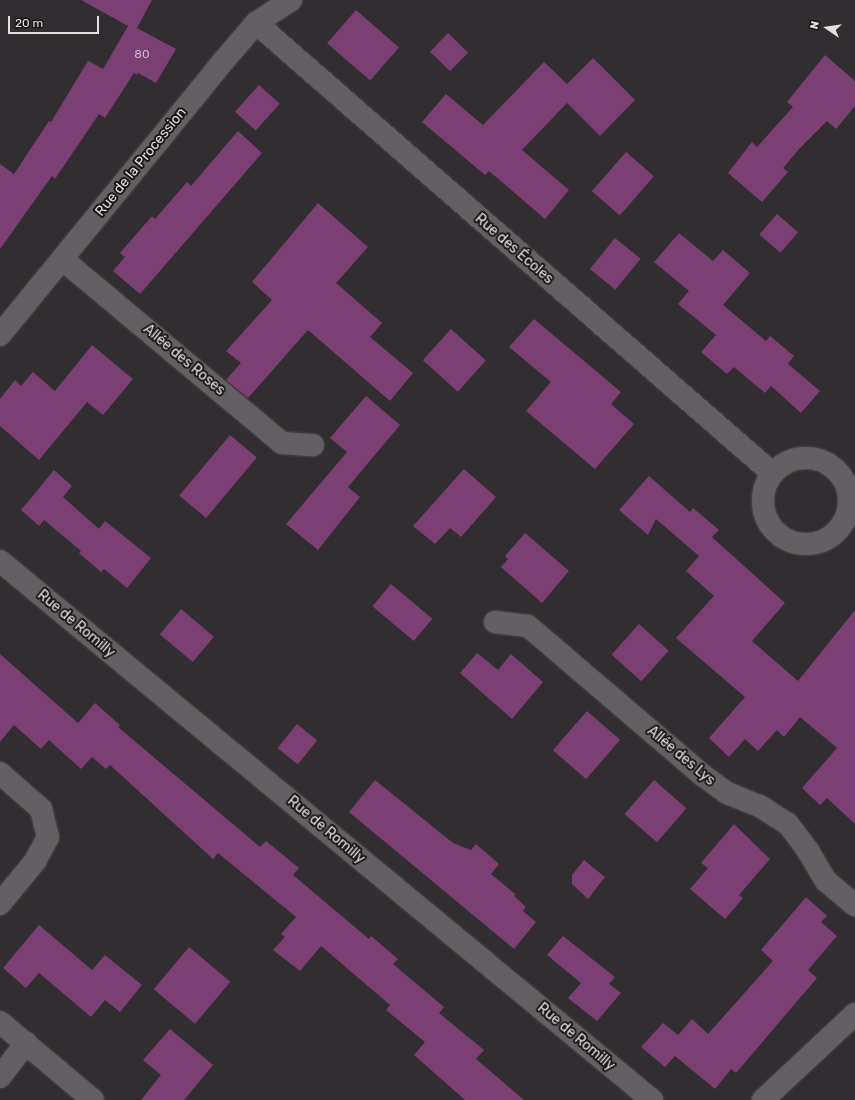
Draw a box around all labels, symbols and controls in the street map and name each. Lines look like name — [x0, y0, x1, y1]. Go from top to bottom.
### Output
scale bar — [10, 8, 101, 34]
north arrow — [807, 8, 847, 48]
text: 20 m — [15, 16, 43, 30]
text: N — [808, 20, 822, 31]
house number: 80 — [134, 48, 150, 62]
street label: Rue de la Procession — [92, 104, 190, 220]
street label: Rue des Écoles — [471, 210, 557, 288]
street label: Allée des Roses — [140, 321, 228, 399]
street label: Rue de Romilly — [34, 587, 118, 661]
street label: Allée des Lys — [644, 723, 718, 789]
street label: Rue de Romilly — [284, 793, 368, 867]
street label: Rue de Romilly — [534, 1000, 618, 1074]

